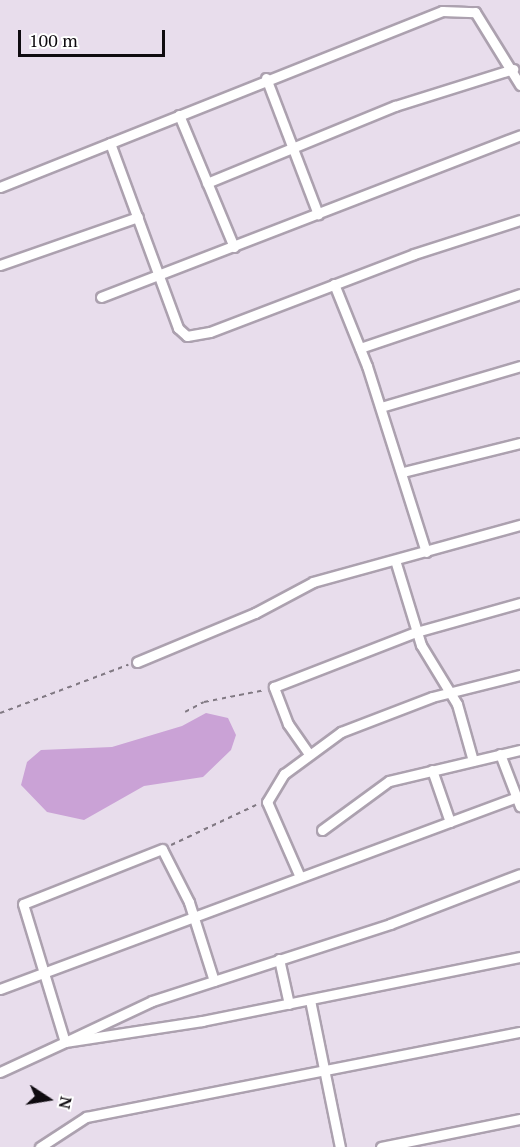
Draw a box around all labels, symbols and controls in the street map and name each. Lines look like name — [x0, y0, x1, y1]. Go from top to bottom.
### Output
scale bar — [21, 18, 168, 56]
text: 100 m — [29, 28, 78, 52]
north arrow — [18, 1069, 78, 1129]
text: N — [54, 1095, 78, 1111]

